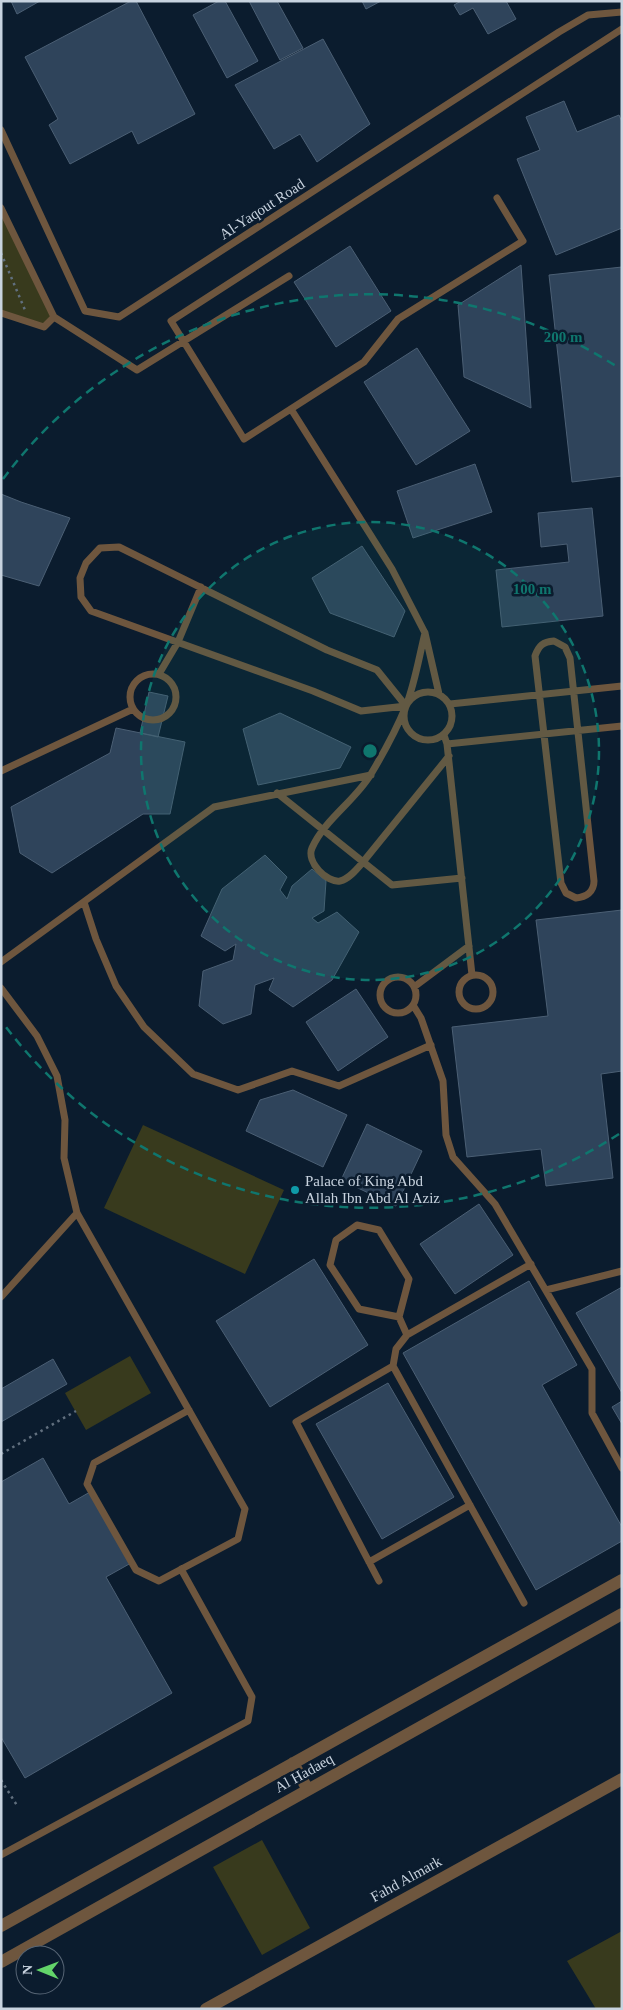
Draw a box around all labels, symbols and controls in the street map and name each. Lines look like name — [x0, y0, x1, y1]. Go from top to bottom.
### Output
street label: Al-Yaqout Road — [217, 175, 308, 242]
text: 200 m — [544, 329, 583, 345]
text: 100 m — [513, 581, 552, 597]
centre of rings — [361, 742, 379, 760]
place label: Palace of King Abd Allah Ibn Abd Al Aziz — [305, 1173, 440, 1206]
marker: Palace of King Abd Allah Ibn Abd Al Aziz — [289, 1184, 301, 1196]
street label: Al Hadaeq — [272, 1750, 337, 1796]
street label: Fahd Almark — [368, 1853, 445, 1905]
north arrow — [15, 1945, 65, 1995]
text: N — [20, 1965, 35, 1975]

